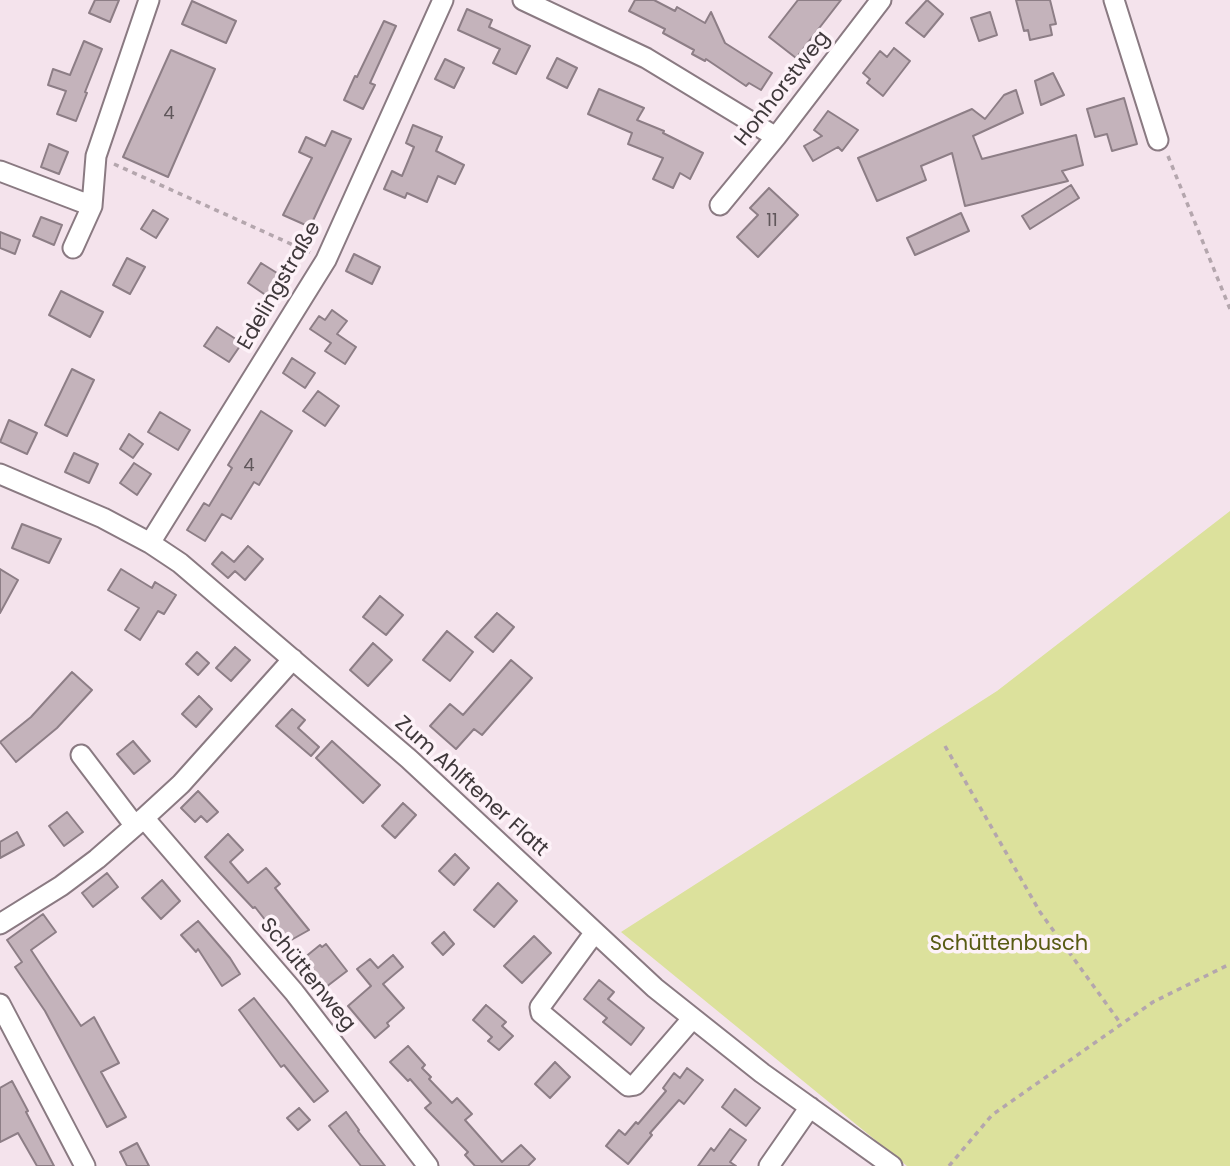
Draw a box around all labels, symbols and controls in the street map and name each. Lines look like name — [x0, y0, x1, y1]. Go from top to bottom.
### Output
street label: Honhorstweg — [730, 26, 836, 152]
house number: 4 — [163, 103, 175, 125]
house number: 11 — [766, 210, 778, 232]
street label: Edelingstraße — [233, 217, 327, 355]
house number: 4 — [243, 455, 255, 477]
street label: Zum Ahlftener Flatt — [389, 712, 553, 862]
street label: Schüttenweg — [254, 913, 360, 1037]
park label: Schüttenbusch — [930, 932, 1088, 958]

